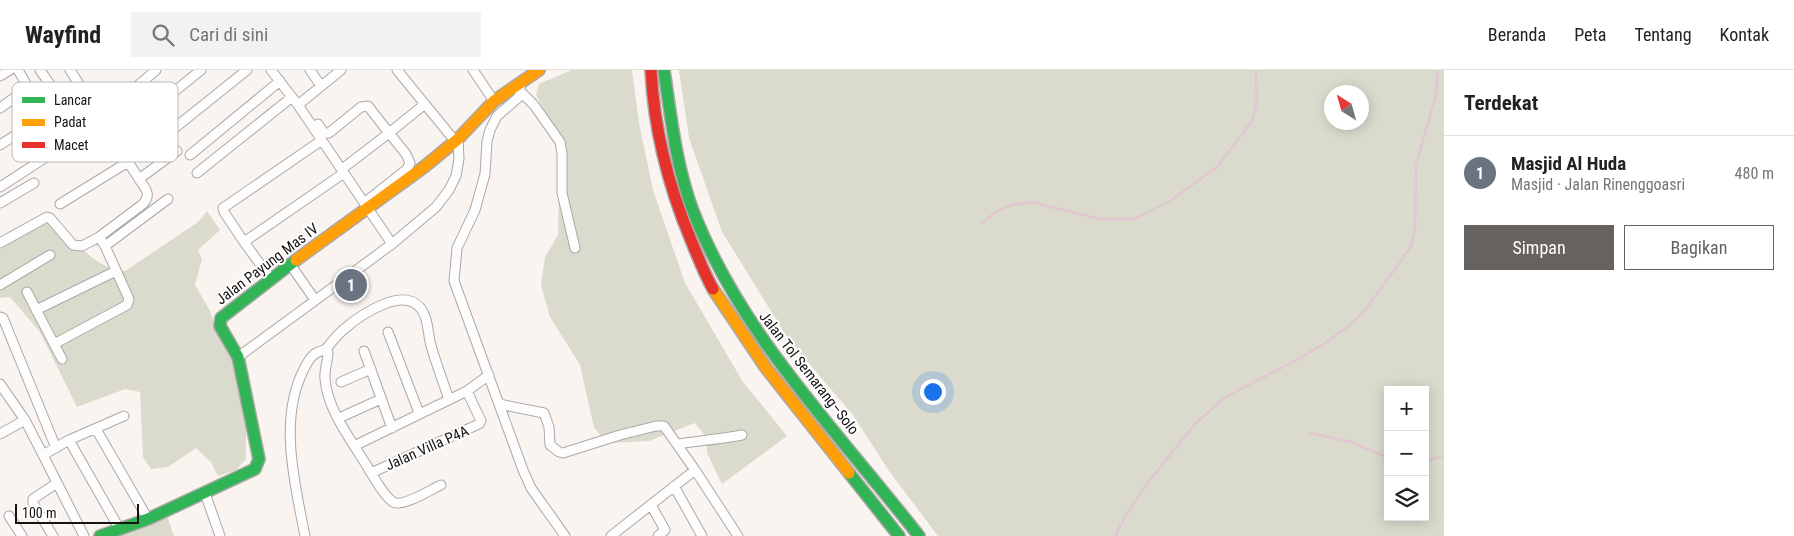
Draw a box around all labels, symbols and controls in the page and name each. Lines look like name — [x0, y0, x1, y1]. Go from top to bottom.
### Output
search box — [131, 12, 481, 57]
text: Wayfind — [25, 21, 101, 49]
icon: search — [149, 21, 177, 49]
text: Cari di sini — [189, 23, 268, 46]
text: Beranda — [1488, 24, 1546, 45]
text: Peta — [1574, 24, 1606, 45]
text: Tentang — [1634, 24, 1692, 45]
text: Kontak — [1720, 24, 1769, 45]
legend — [12, 82, 178, 162]
north arrow — [1324, 85, 1369, 130]
text: Terdekat — [1464, 91, 1538, 115]
text: Lancar — [54, 92, 92, 108]
text: Padat — [54, 114, 86, 130]
text: Macet — [54, 137, 88, 153]
text: Masjid Al Huda — [1511, 152, 1626, 175]
text: 1 — [1476, 164, 1484, 183]
text: 480 m — [1735, 164, 1774, 183]
text: Masjid · Jalan Rinenggoasri — [1511, 175, 1685, 194]
street label: Jalan Payung Mas IV — [212, 219, 322, 308]
button: Simpan — [1464, 225, 1614, 270]
button: Bagikan — [1624, 225, 1774, 270]
pin: 1 — [335, 266, 367, 304]
street label: Jalan Tol Semarang–Solo — [755, 308, 863, 438]
your location — [920, 379, 946, 405]
map controls — [1384, 386, 1429, 521]
button: + — [1384, 386, 1429, 431]
street label: Jalan Villa P4A — [382, 421, 472, 474]
button: − — [1384, 431, 1429, 476]
button: layers — [1384, 476, 1429, 521]
scale bar — [15, 501, 139, 524]
text: 100 m — [22, 505, 57, 521]

